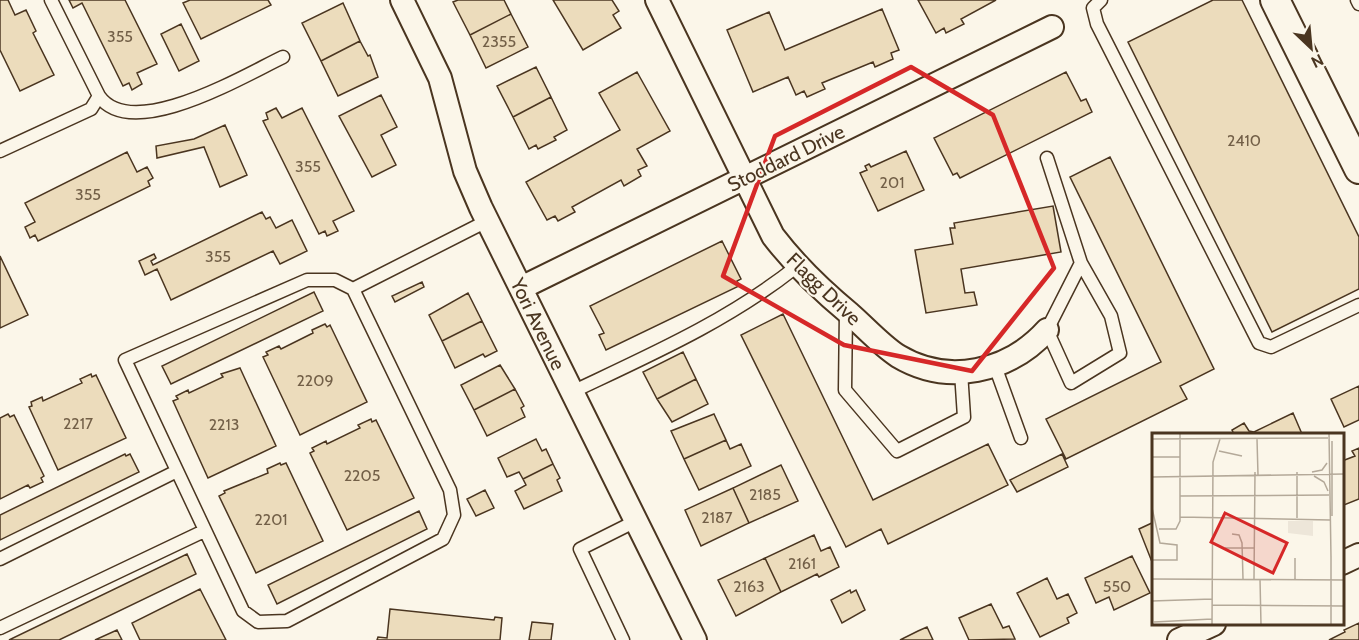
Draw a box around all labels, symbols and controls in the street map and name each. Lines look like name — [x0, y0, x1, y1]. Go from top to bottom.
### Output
north arrow — [1281, 18, 1341, 78]
house number: 355 — [107, 27, 133, 46]
house number: 2355 — [482, 32, 516, 51]
text: N — [1308, 50, 1327, 72]
street label: Stoddard Drive — [723, 119, 849, 197]
house number: 2410 — [1227, 131, 1261, 150]
house number: 355 — [295, 157, 321, 176]
house number: 201 — [880, 173, 904, 192]
house number: 355 — [75, 185, 101, 204]
house number: 355 — [205, 247, 231, 266]
street label: Flagg Drive — [782, 248, 866, 330]
street label: Yori Avenue — [505, 273, 571, 374]
house number: 2209 — [296, 371, 334, 390]
house number: 2217 — [63, 414, 93, 433]
house number: 2213 — [209, 415, 239, 434]
inset map — [1152, 433, 1344, 625]
house number: 2205 — [344, 466, 380, 485]
house number: 2185 — [749, 485, 781, 504]
house number: 2187 — [701, 508, 733, 527]
house number: 2201 — [254, 510, 288, 529]
house number: 2161 — [788, 554, 816, 573]
house number: 2163 — [733, 577, 765, 596]
house number: 550 — [1103, 577, 1131, 596]

